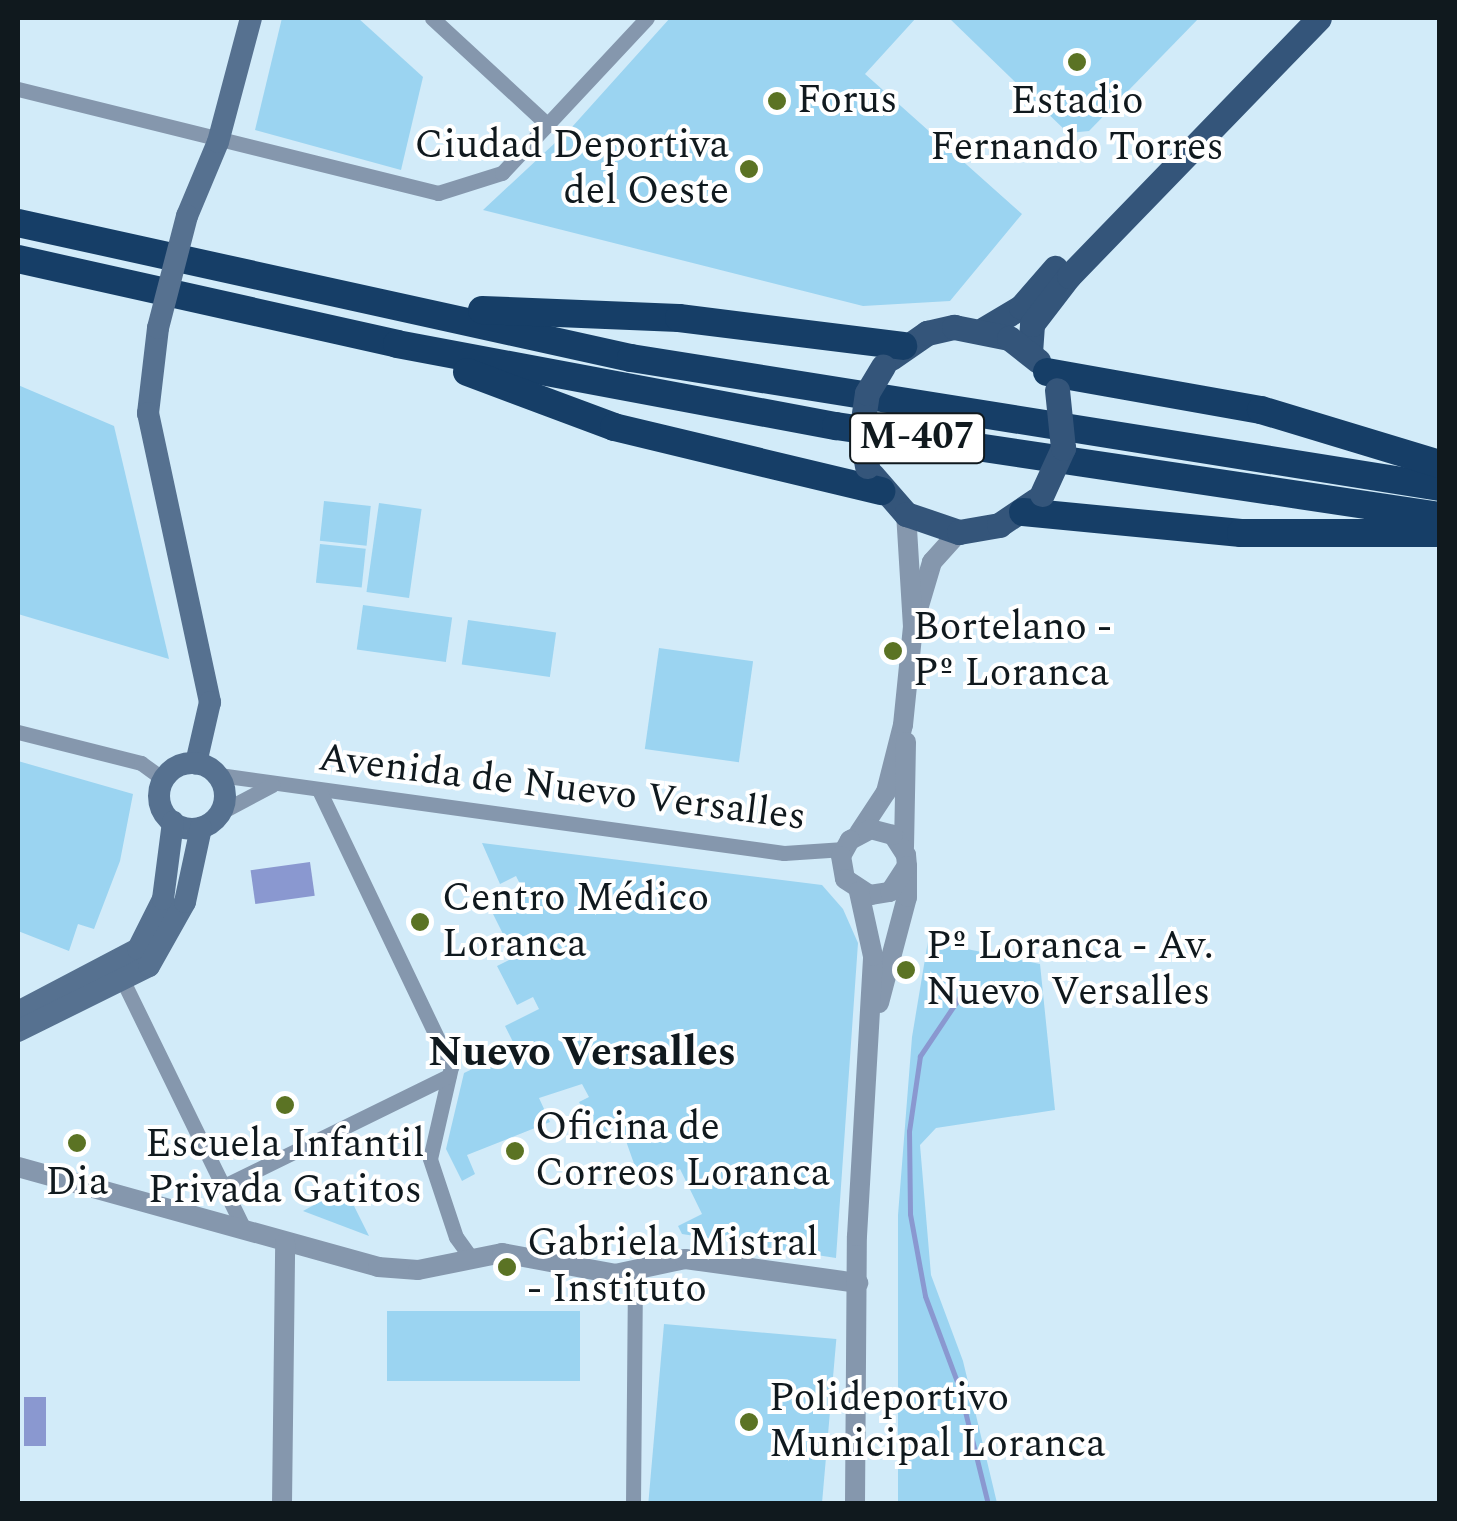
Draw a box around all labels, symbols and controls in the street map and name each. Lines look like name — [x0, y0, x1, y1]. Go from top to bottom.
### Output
marker: Estadio Fernando Torres — [1066, 51, 1088, 73]
place label: Forus — [797, 77, 898, 125]
place label: Estadio Fernando Torres — [930, 78, 1224, 172]
marker: Forus — [766, 90, 788, 112]
place label: Ciudad Deportiva del Oeste — [415, 122, 729, 216]
marker: Ciudad Deportiva del Oeste — [738, 158, 760, 180]
road number: M-407 — [847, 405, 987, 471]
place label: Bortelano - Pº Loranca — [913, 604, 1112, 698]
marker: Bortelano - Pº Loranca — [882, 640, 904, 662]
street label: Avenida de Nuevo Versalles — [316, 734, 808, 842]
place label: Centro Médico Loranca — [442, 875, 709, 969]
marker: Centro Médico Loranca — [407, 909, 433, 935]
place label: Pº Loranca - Av. Nuevo Versalles — [926, 923, 1214, 1017]
marker: Pº Loranca - Av. Nuevo Versalles — [895, 959, 917, 981]
district label: Nuevo Versalles — [428, 1028, 736, 1078]
marker: Escuela Infantil Privada Gatitos — [274, 1094, 296, 1116]
place label: Oficina de Correos Loranca — [535, 1104, 830, 1198]
place label: Escuela Infantil Privada Gatitos — [145, 1121, 425, 1215]
marker: Dia — [66, 1132, 88, 1154]
marker: Oficina de Correos Loranca — [504, 1140, 526, 1162]
place label: Dia — [45, 1159, 109, 1207]
place label: Gabriela Mistral - Instituto — [527, 1220, 818, 1314]
marker: Gabriela Mistral - Instituto — [496, 1256, 518, 1278]
place label: Polideportivo Municipal Loranca — [769, 1375, 1106, 1469]
marker: Polideportivo Municipal Loranca — [738, 1411, 760, 1433]

